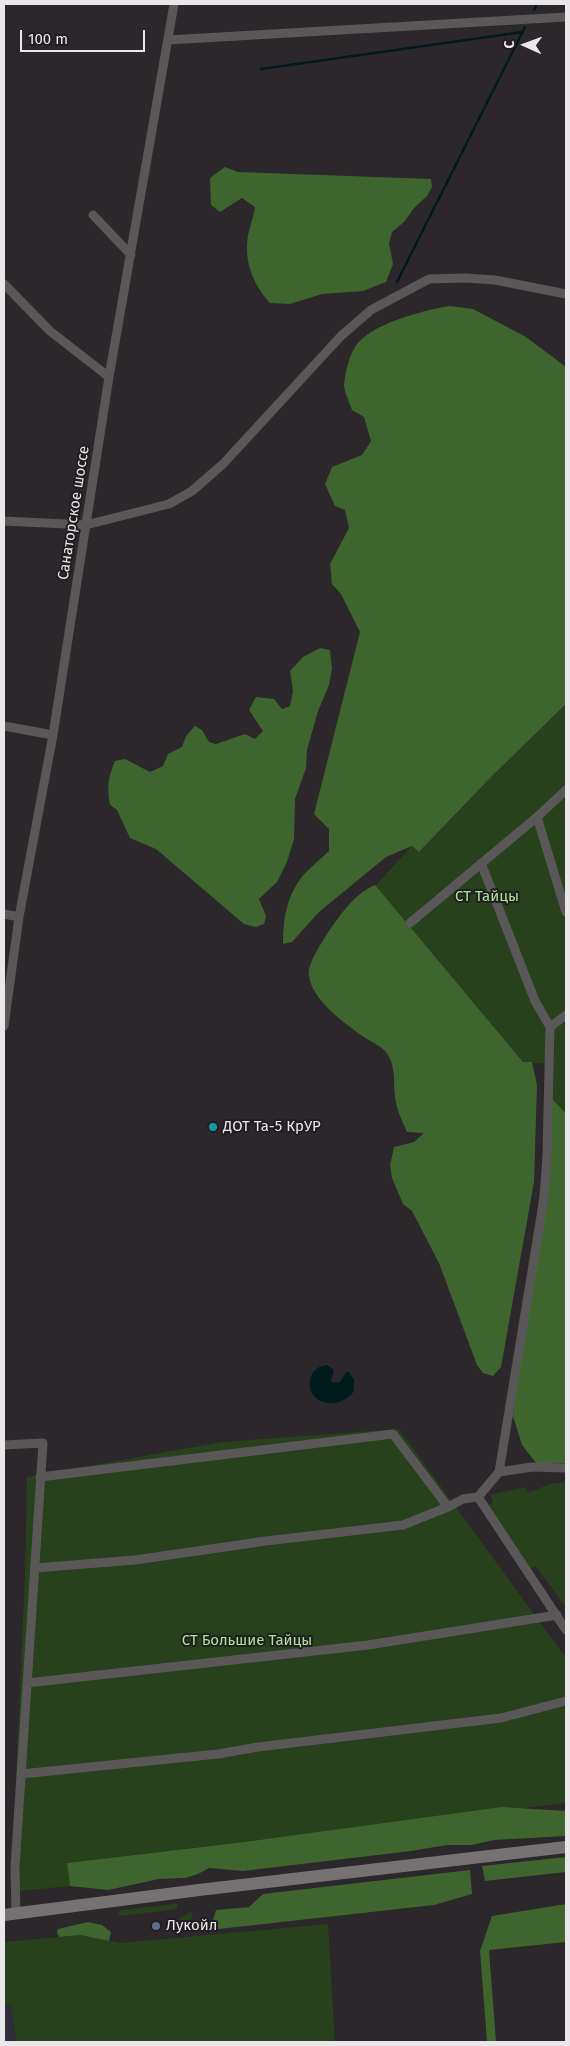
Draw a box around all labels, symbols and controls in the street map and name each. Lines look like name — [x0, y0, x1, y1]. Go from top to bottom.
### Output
scale bar — [22, 20, 148, 52]
north arrow — [500, 20, 550, 70]
text: 100 m — [28, 30, 68, 48]
text: С — [501, 40, 518, 49]
street label: Санаторское шоссе — [55, 445, 93, 581]
park label: СТ Тайцы — [455, 888, 519, 906]
place label: ДОТ Та-5 КрУР — [223, 1118, 321, 1136]
marker: ДОТ Та-5 КрУР — [207, 1121, 219, 1133]
park label: СТ Большие Тайцы — [182, 1632, 312, 1650]
place label: Лукойл — [166, 1917, 217, 1935]
marker: Лукойл — [150, 1920, 162, 1932]

